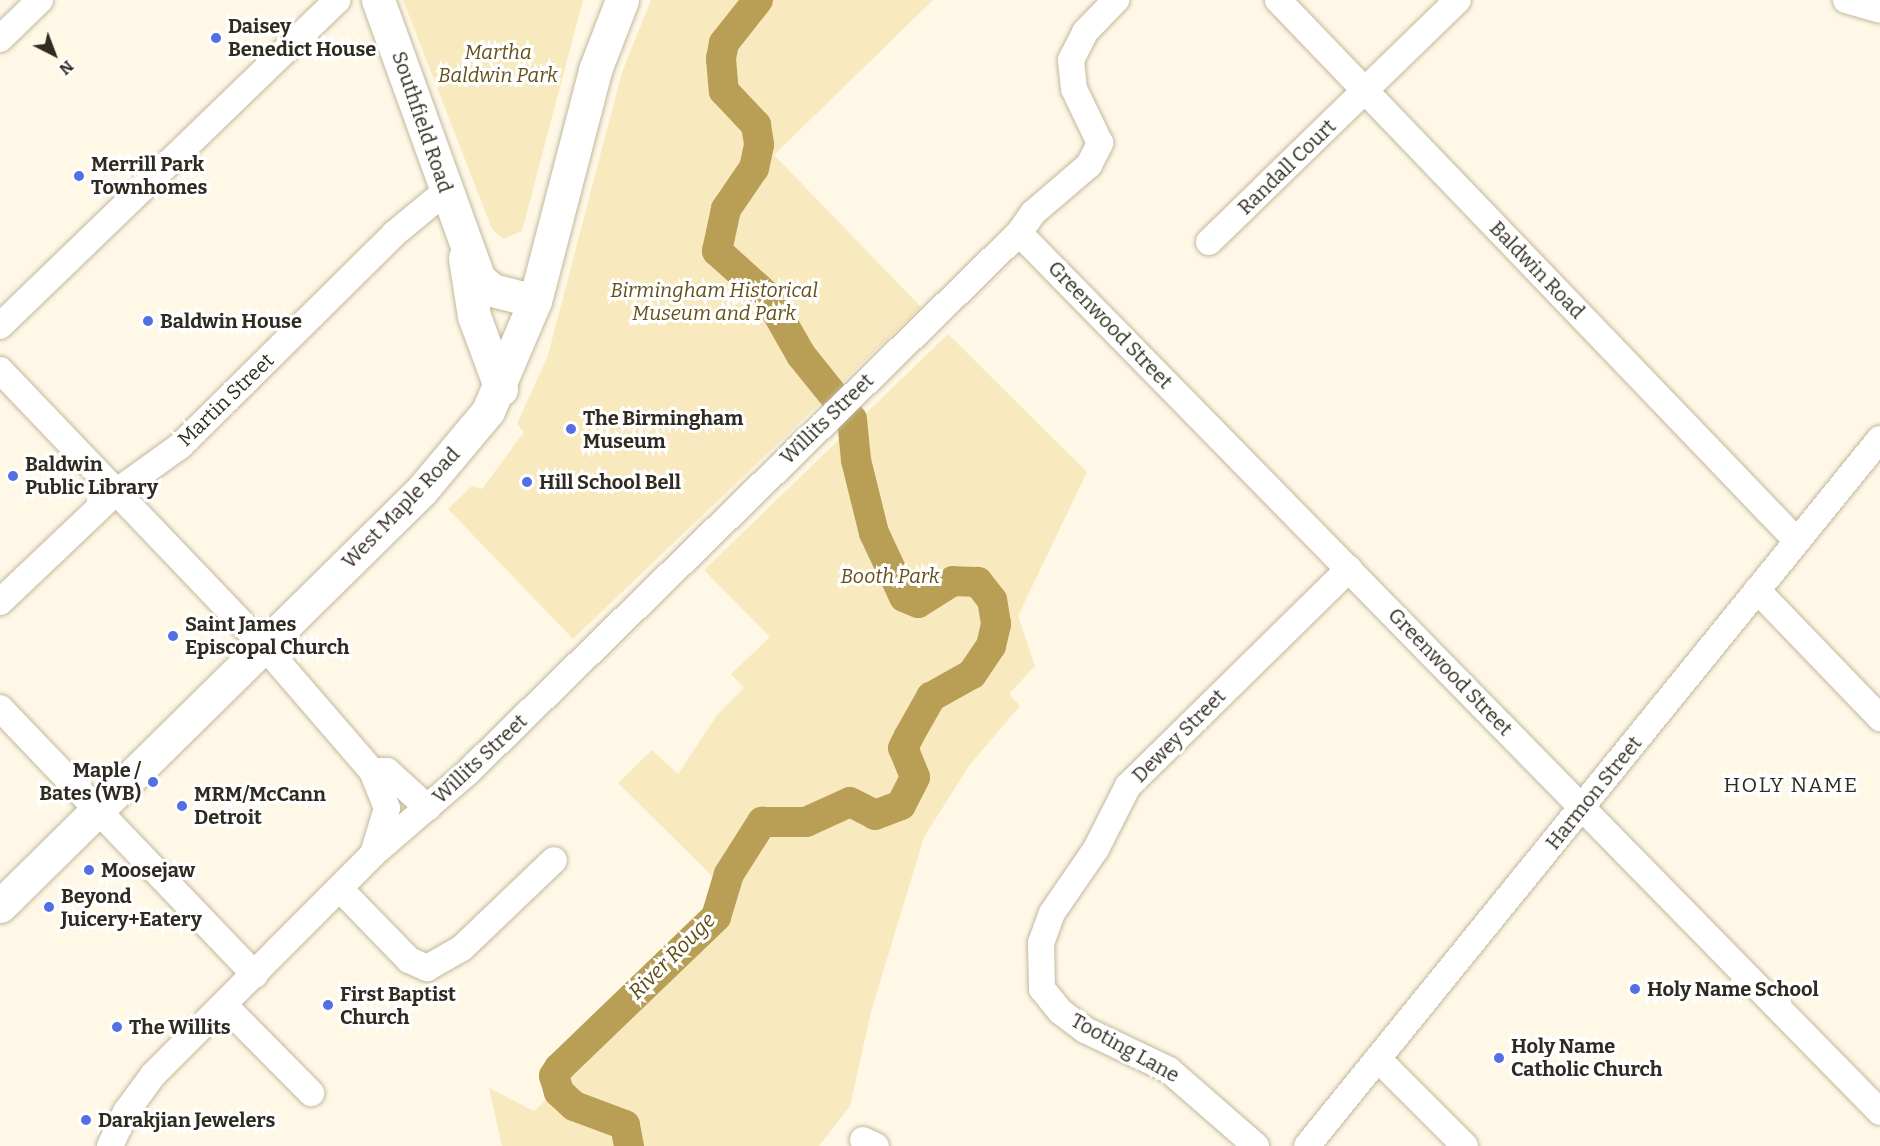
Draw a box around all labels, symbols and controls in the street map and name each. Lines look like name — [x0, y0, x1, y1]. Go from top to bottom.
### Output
place label: Daisey Benedict House — [228, 14, 376, 61]
north arrow — [24, 24, 84, 84]
marker: Daisey Benedict House — [209, 31, 223, 45]
park label: Martha Baldwin Park — [438, 41, 558, 88]
street label: Southfield Road — [387, 48, 457, 196]
text: N — [55, 57, 77, 79]
street label: Randall Court — [1233, 114, 1341, 220]
place label: Merrill Park Townhomes — [91, 152, 207, 199]
marker: Merrill Park Townhomes — [72, 169, 86, 183]
street label: Baldwin Road — [1485, 216, 1589, 324]
street label: Greenwood Street — [1043, 256, 1177, 394]
park label: Birmingham Historical Museum and Park — [610, 279, 818, 326]
place label: Baldwin House — [160, 309, 302, 333]
marker: Baldwin House — [141, 314, 155, 328]
street label: Martin Street — [173, 348, 279, 452]
street label: Willits Street — [775, 369, 879, 469]
place label: The Birmingham Museum — [583, 406, 743, 453]
marker: The Birmingham Museum — [564, 422, 578, 436]
street label: West Maple Road — [337, 443, 465, 573]
place label: Baldwin Public Library — [25, 452, 158, 499]
marker: Baldwin Public Library — [6, 469, 20, 483]
place label: Hill School Bell — [539, 470, 681, 494]
marker: Hill School Bell — [520, 475, 534, 489]
park label: Booth Park — [840, 564, 940, 588]
street label: Greenwood Street — [1383, 603, 1517, 741]
place label: Saint James Episcopal Church — [185, 612, 350, 659]
marker: Saint James Episcopal Church — [166, 629, 180, 643]
street label: Dewey Street — [1127, 684, 1231, 788]
street label: Willits Street — [428, 709, 532, 809]
street label: Harmon Street — [1541, 732, 1647, 854]
place label: Maple / Bates (WB) — [39, 759, 141, 806]
district label: HOLY NAME — [1723, 772, 1859, 798]
marker: Maple / Bates (WB) — [146, 775, 160, 789]
place label: MRM/McCann Detroit — [194, 783, 326, 830]
marker: MRM/McCann Detroit — [175, 799, 189, 813]
place label: Moosejaw — [101, 858, 195, 882]
marker: Moosejaw — [82, 863, 96, 877]
place label: Beyond Juicery+Eatery — [61, 884, 202, 931]
marker: Beyond Juicery+Eatery — [42, 900, 56, 914]
water label: River Rouge — [624, 908, 720, 1004]
place label: Holy Name School — [1647, 977, 1819, 1001]
place label: First Baptist Church — [340, 982, 456, 1029]
marker: Holy Name School — [1628, 982, 1642, 996]
marker: First Baptist Church — [321, 998, 335, 1012]
street label: Tooting Lane — [1067, 1008, 1183, 1088]
place label: The Willits — [129, 1015, 231, 1039]
marker: The Willits — [110, 1020, 124, 1034]
place label: Holy Name Catholic Church — [1511, 1034, 1662, 1081]
marker: Holy Name Catholic Church — [1492, 1051, 1506, 1065]
place label: Darakjian Jewelers — [98, 1108, 275, 1132]
marker: Darakjian Jewelers — [79, 1113, 93, 1127]

